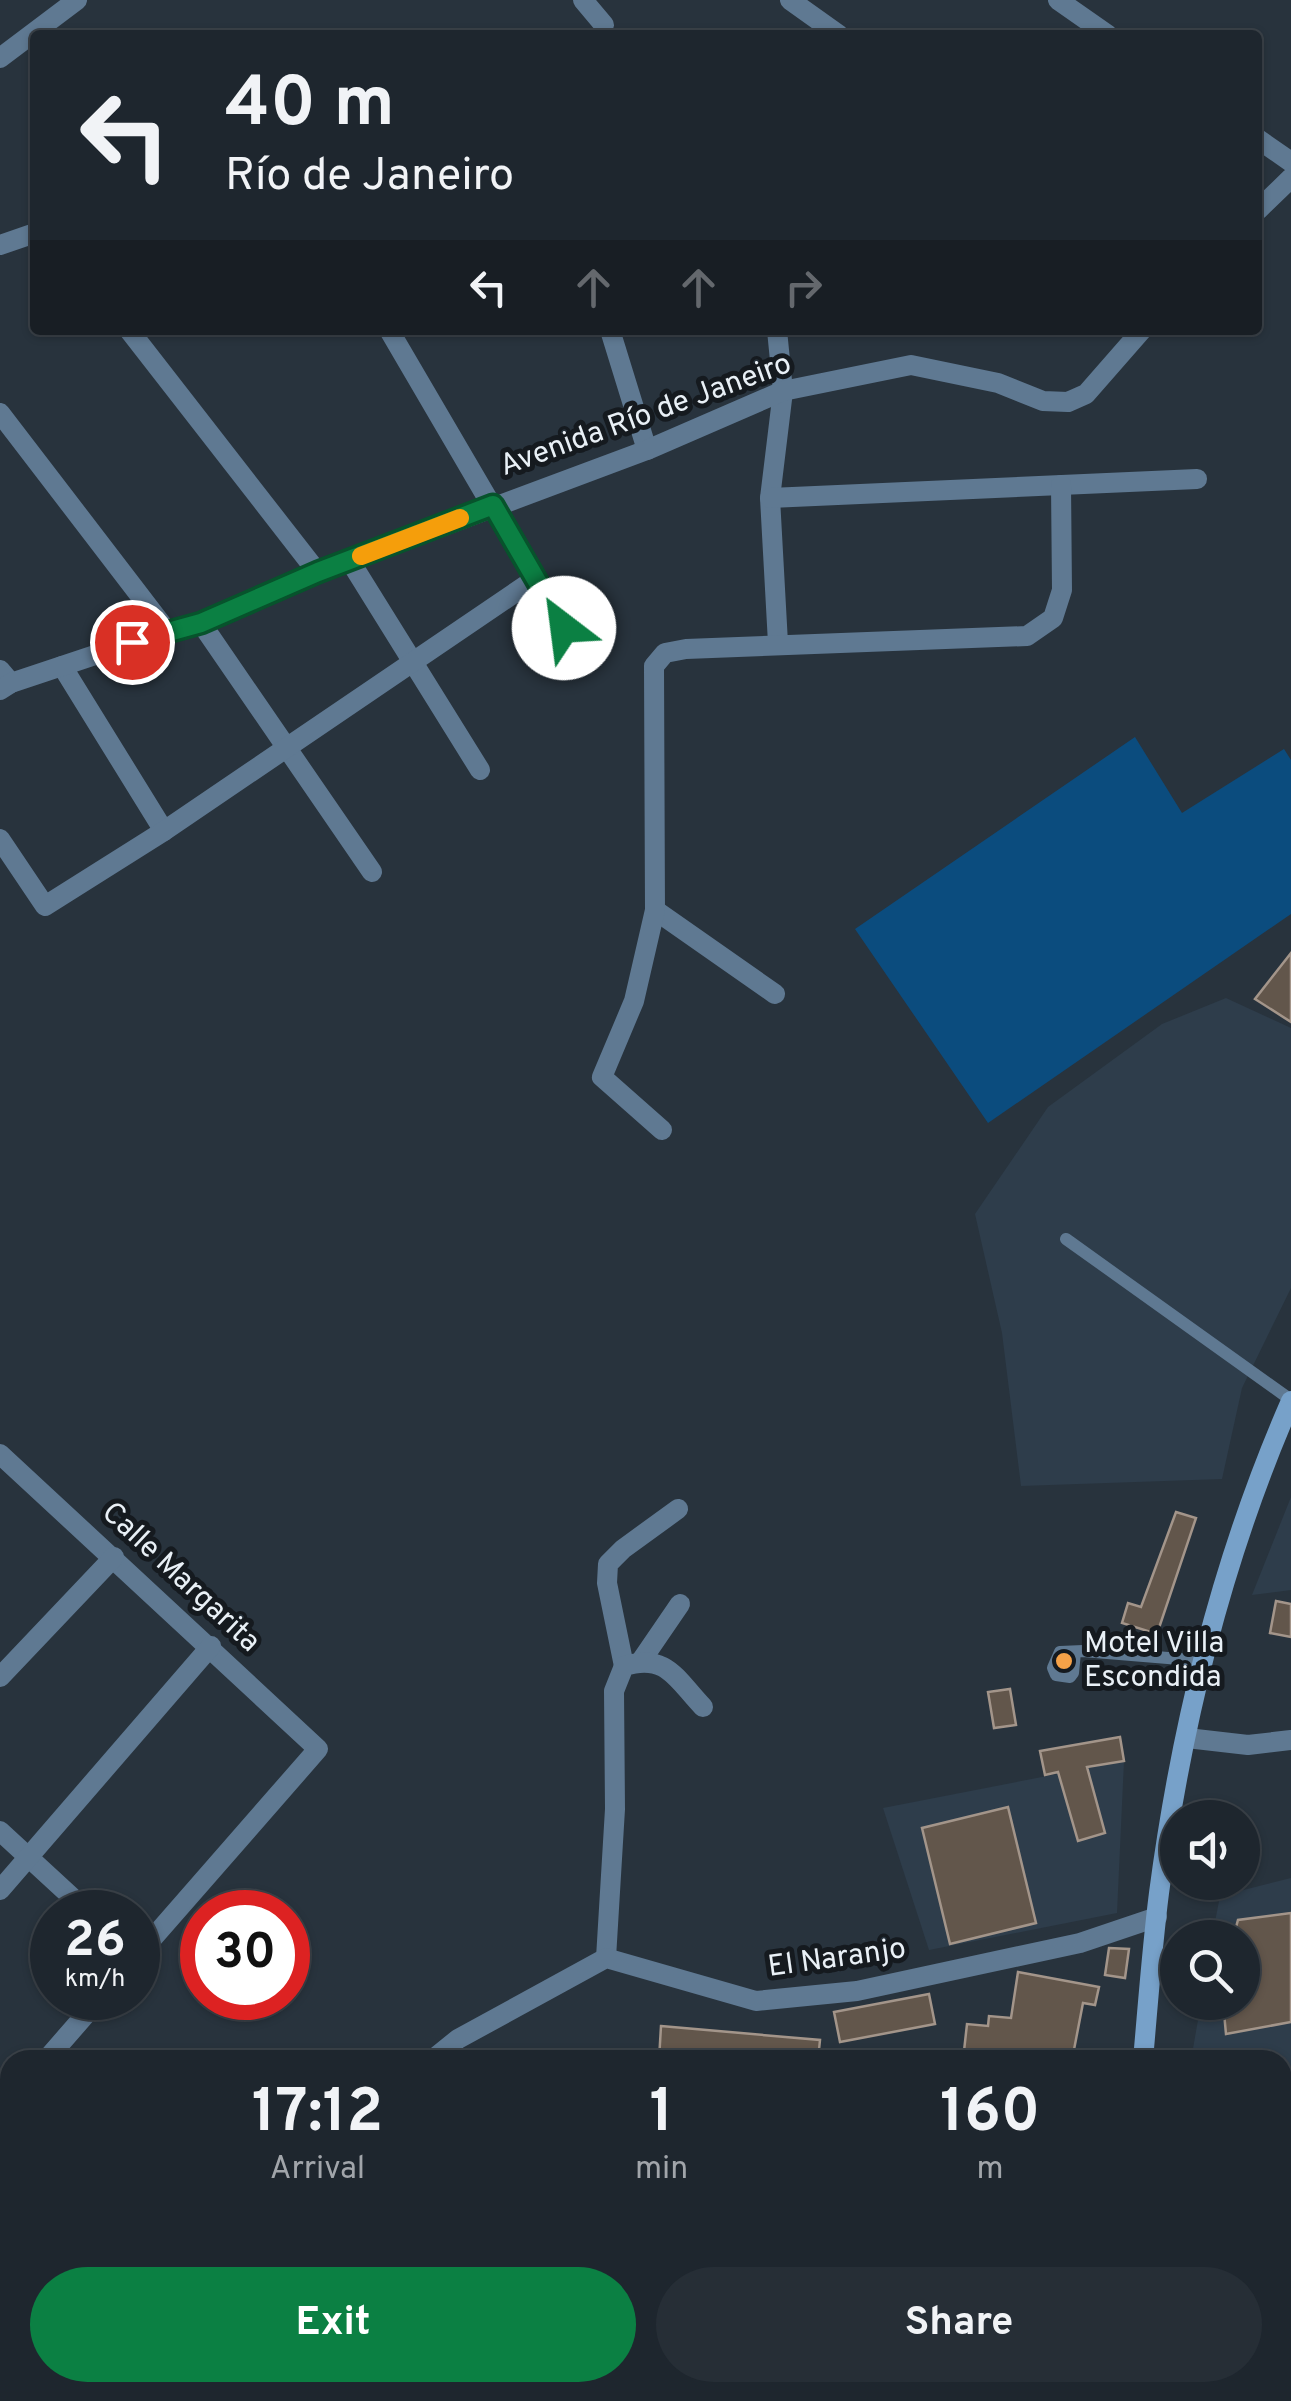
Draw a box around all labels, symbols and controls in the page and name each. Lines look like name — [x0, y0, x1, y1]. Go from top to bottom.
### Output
text: 40 m — [225, 62, 395, 151]
icon: left — [60, 70, 190, 200]
text: Río de Janeiro — [225, 149, 514, 206]
icon: left — [461, 260, 516, 315]
icon: ahead — [566, 260, 621, 315]
icon: ahead — [671, 260, 726, 315]
icon: right — [776, 260, 831, 315]
street label: Avenida Río de Janeiro — [495, 346, 797, 486]
position arrow — [512, 576, 616, 680]
pin — [90, 600, 175, 685]
icon: arrive — [105, 615, 160, 670]
street label: Calle Margarita — [93, 1495, 267, 1661]
place label: Motel Villa Escondida — [1084, 1626, 1224, 1697]
marker: Motel Villa Escondida — [1053, 1650, 1075, 1672]
map controls — [1160, 1800, 1260, 2020]
button: sound — [1160, 1800, 1260, 1900]
speed limit sign: 30 — [180, 1890, 310, 2020]
text: 26 — [64, 1911, 126, 1974]
button: search — [1160, 1920, 1260, 2020]
street label: El Naranjo — [766, 1931, 908, 1987]
text: km/h — [65, 1964, 125, 1996]
text: 17:12 — [252, 2077, 383, 2153]
text: 1 — [650, 2077, 674, 2153]
text: 160 — [940, 2077, 1040, 2153]
text: Arrival — [270, 2150, 365, 2190]
text: min — [635, 2150, 688, 2190]
text: m — [977, 2150, 1004, 2190]
button: Exit — [30, 2267, 636, 2382]
button: Share — [656, 2267, 1262, 2382]

